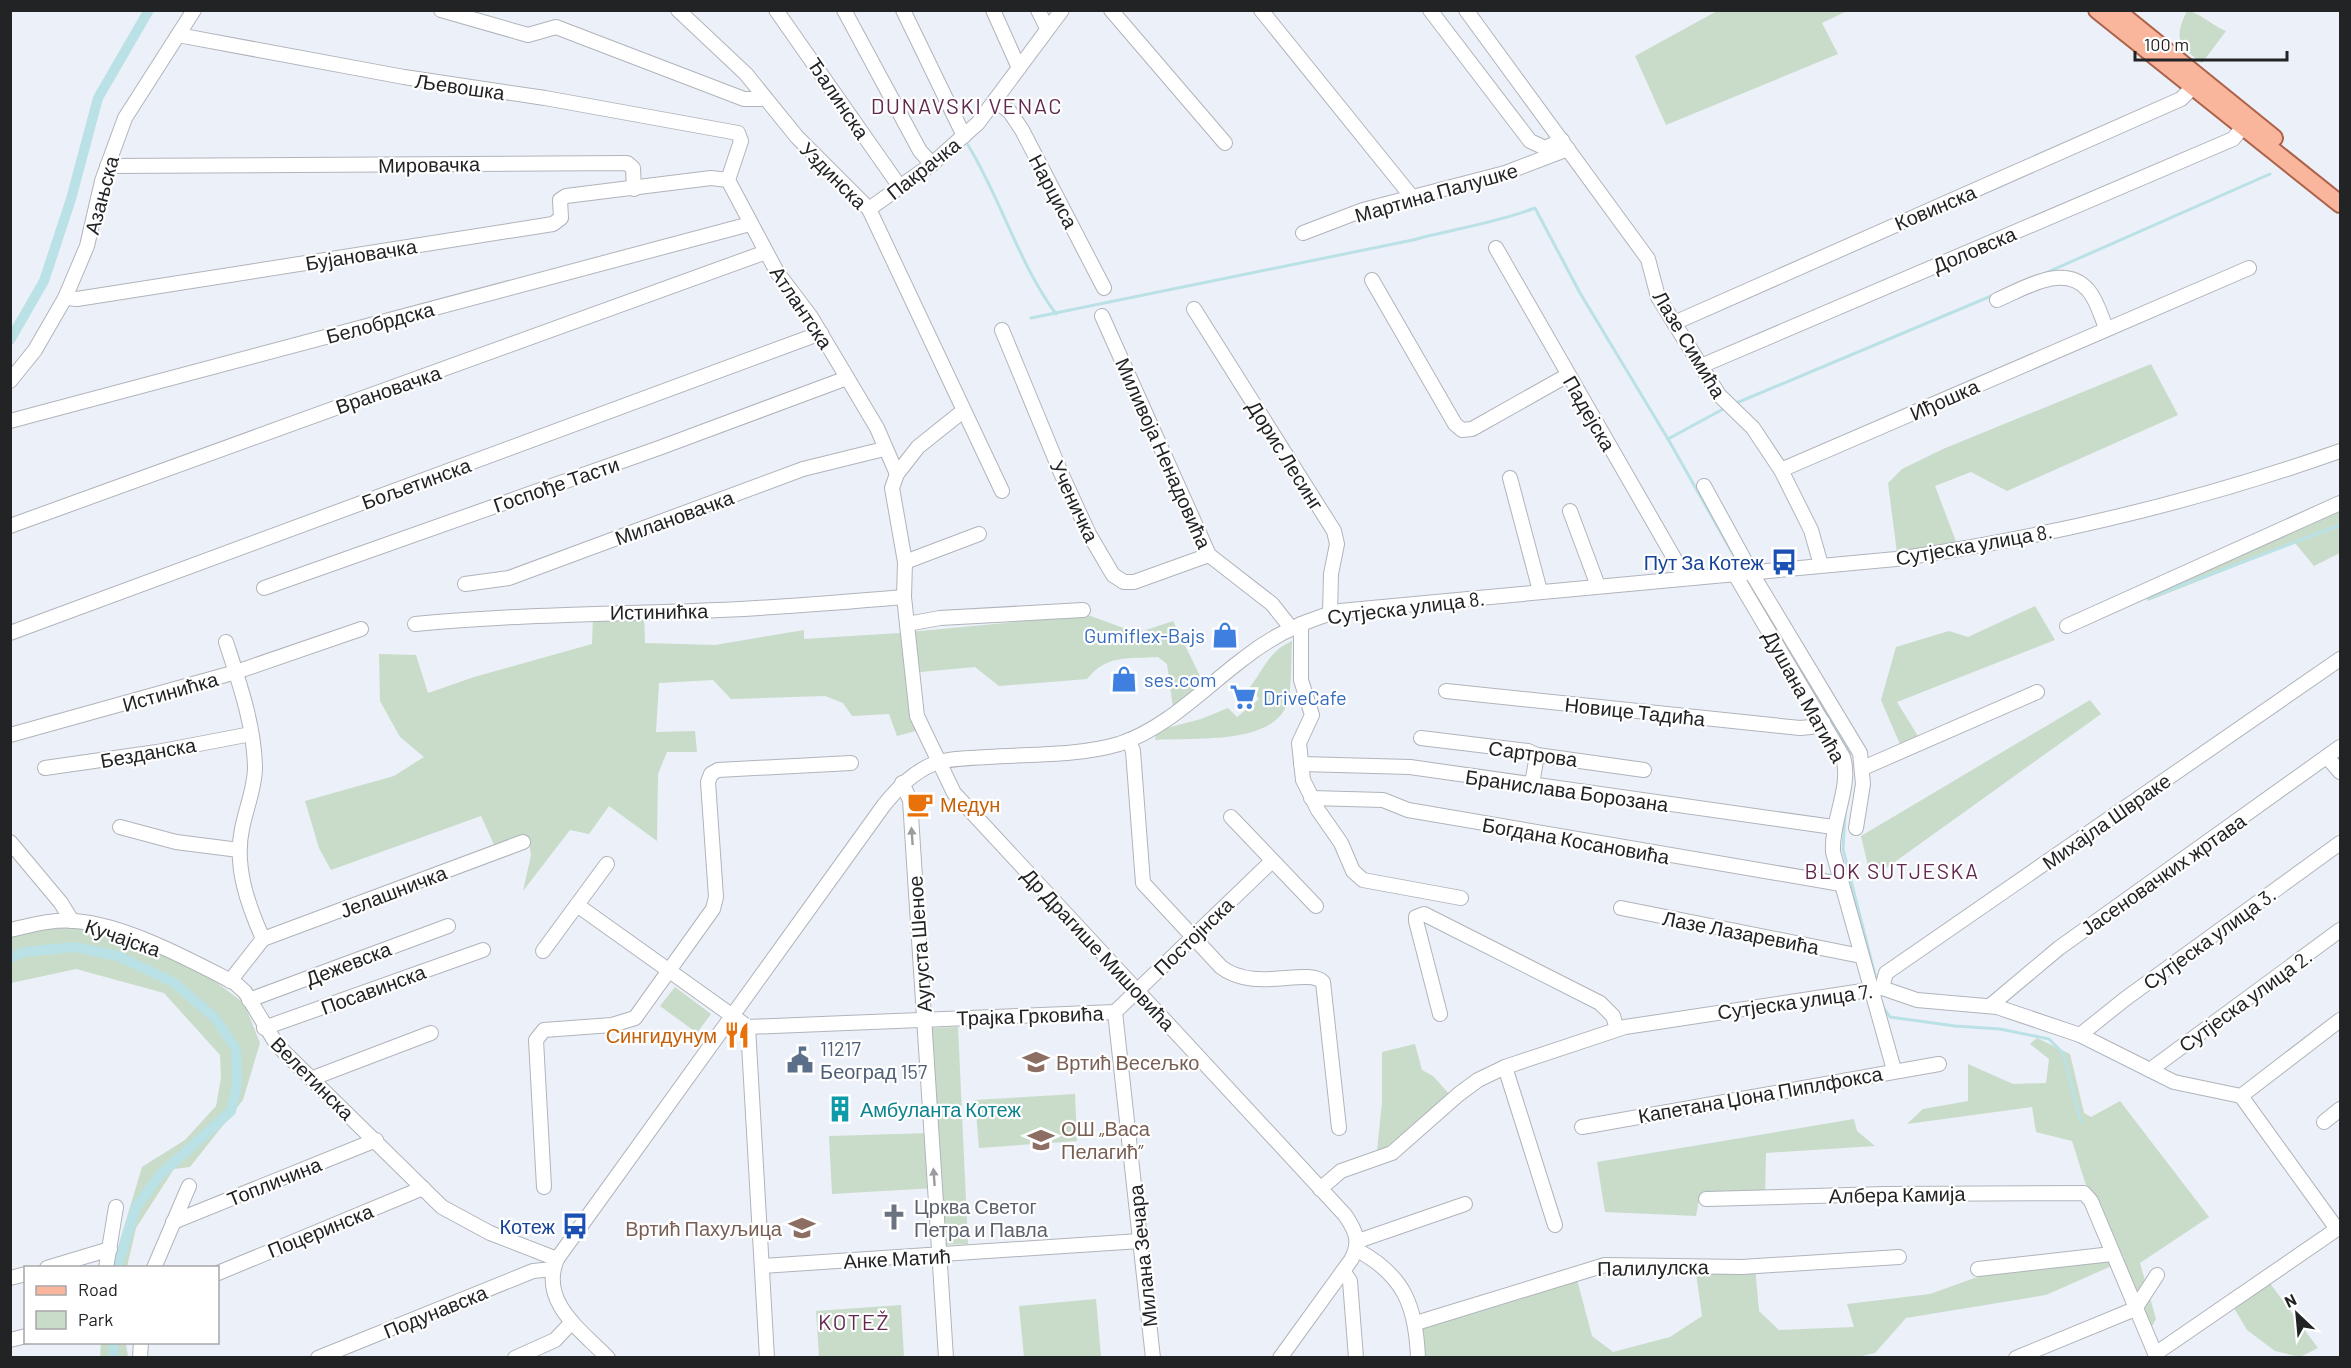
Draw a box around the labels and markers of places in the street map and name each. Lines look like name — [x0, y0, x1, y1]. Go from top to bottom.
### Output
bus stop icon: Пут За Котеж — [1769, 547, 1799, 577]
place label: Пут За Котеж — [1644, 550, 1765, 574]
shop icon: Gumiflex-Bajs — [1210, 620, 1240, 650]
place label: Gumiflex-Bajs — [1084, 623, 1205, 647]
shop icon: ses.com — [1109, 664, 1139, 694]
place label: ses.com — [1144, 667, 1217, 691]
supermarket icon: DriveCafe — [1228, 682, 1258, 712]
place label: DriveCafe — [1263, 685, 1347, 709]
cafe icon: Медун — [905, 789, 935, 819]
place label: Медун — [940, 792, 1000, 816]
restaurant icon: Сингидунум — [722, 1020, 752, 1050]
place label: Сингидунум — [606, 1023, 717, 1047]
place label: 11217 Београд 157 — [820, 1036, 928, 1083]
public building icon: 11217 Београд 157 — [785, 1045, 815, 1075]
school or university icon: Вртић Весељко — [1021, 1047, 1051, 1077]
place label: Вртић Весељко — [1056, 1050, 1199, 1074]
building icon: Амбуланта Котеж — [825, 1094, 855, 1124]
place label: Амбуланта Котеж — [860, 1097, 1022, 1121]
place label: ОШ „Васа Пелагић” — [1061, 1116, 1151, 1163]
school or university icon: ОШ „Васа Пелагић” — [1026, 1125, 1056, 1155]
place label: Црква Светог Петра и Павла — [914, 1194, 1049, 1241]
church icon: Црква Светог Петра и Павла — [879, 1202, 909, 1232]
bus stop icon: Котеж — [560, 1211, 590, 1241]
school or university icon: Вртић Пахуљица — [787, 1213, 817, 1243]
place label: Котеж — [499, 1214, 556, 1238]
place label: Вртић Пахуљица — [625, 1216, 783, 1240]

